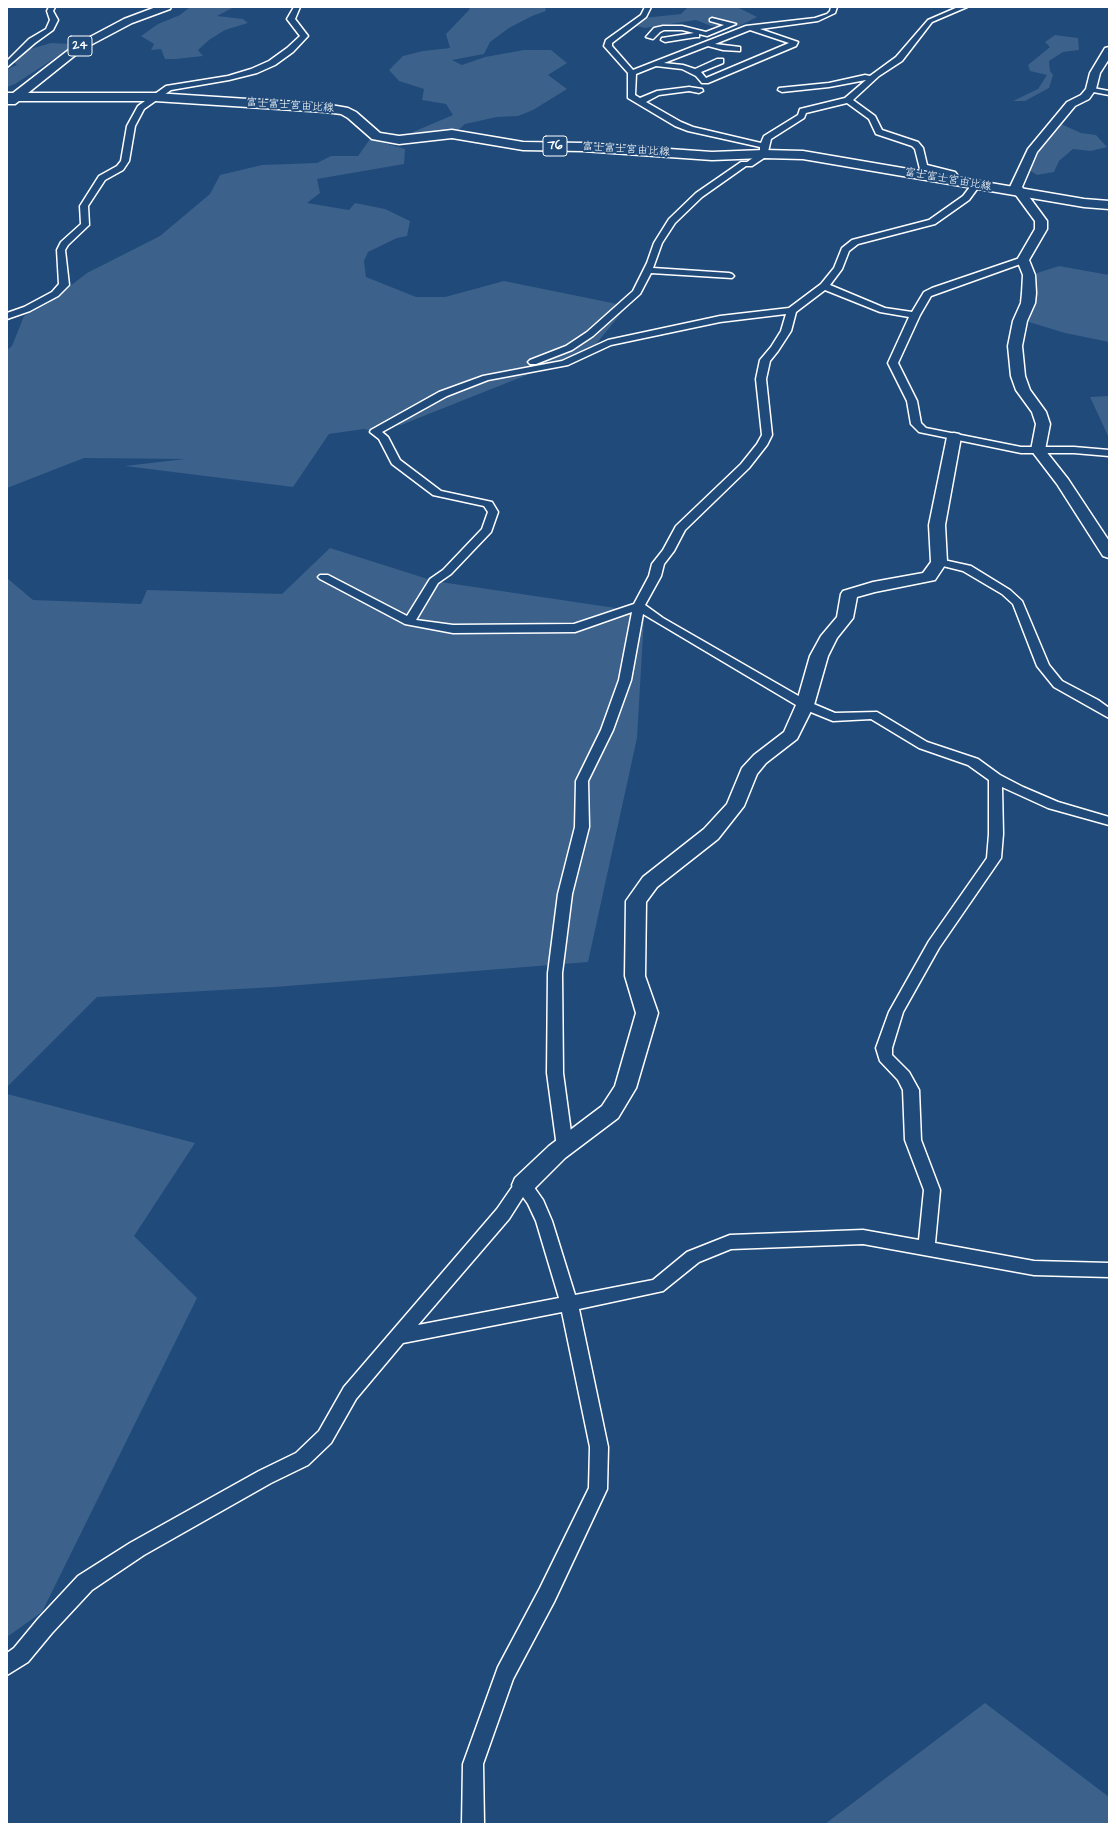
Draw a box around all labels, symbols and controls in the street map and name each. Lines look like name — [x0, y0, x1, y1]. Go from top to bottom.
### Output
road number: 24 — [68, 36, 92, 56]
street label: 富士富士宮由比線 — [246, 96, 334, 116]
road number: 76 — [543, 136, 567, 156]
street label: 富士富士宮由比線 — [582, 140, 670, 160]
street label: 富士富士宮由比線 — [904, 166, 992, 194]

